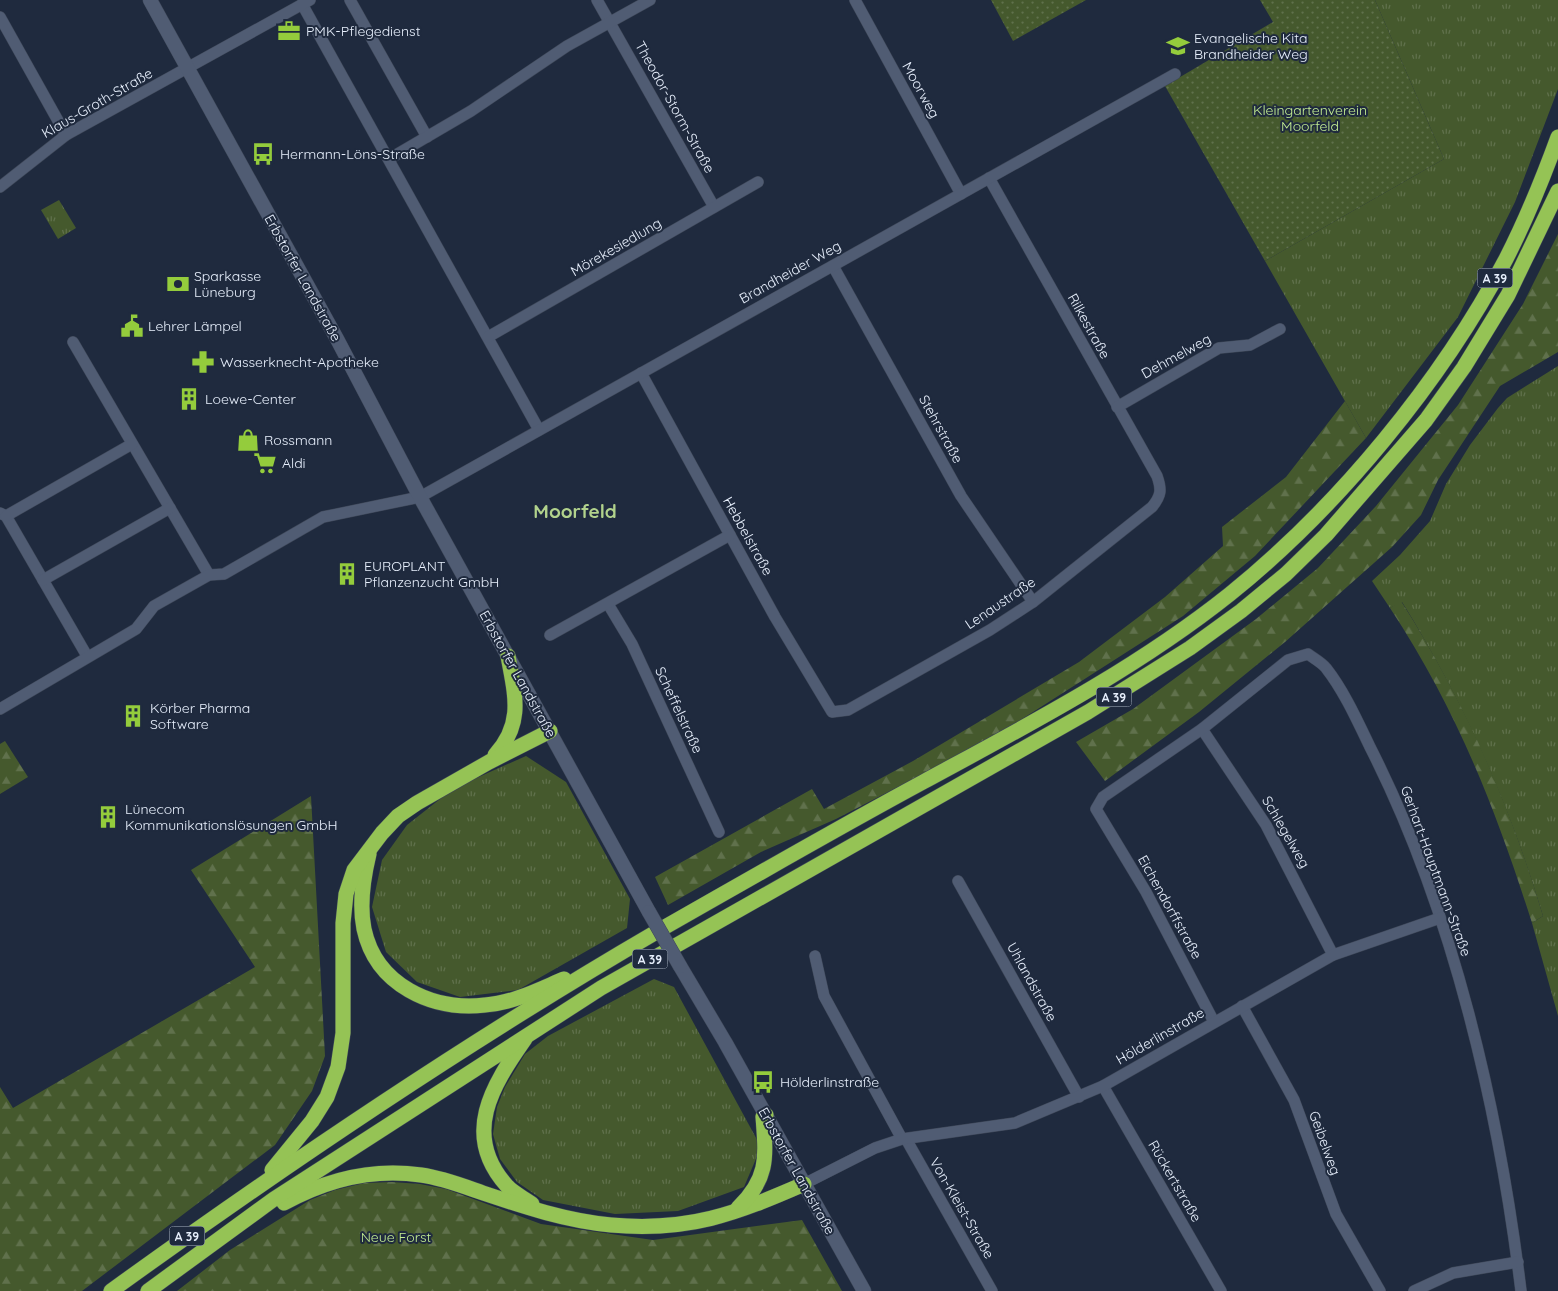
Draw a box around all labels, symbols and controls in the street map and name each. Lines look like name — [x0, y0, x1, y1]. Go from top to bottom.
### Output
office icon: PMK-Pflegedienst — [276, 18, 302, 44]
place label: PMK-Pflegedienst — [306, 22, 421, 40]
place label: Evangelische Kita Brandheider Weg — [1194, 29, 1308, 63]
school or university icon: Evangelische Kita Brandheider Weg — [1165, 33, 1191, 59]
street label: Theodor-Storm-Straße — [631, 38, 719, 176]
street label: Moorweg — [898, 59, 944, 121]
street label: Klaus-Groth-Straße — [38, 64, 156, 142]
park label: Kleingartenverein Moorfeld — [1253, 101, 1367, 135]
bus stop icon: Hermann-Löns-Straße — [250, 141, 276, 167]
place label: Hermann-Löns-Straße — [280, 145, 425, 163]
street label: Erbstorfer Landstraße — [261, 211, 345, 345]
street label: Mörekesiedlung — [567, 214, 665, 280]
street label: Brandheider Weg — [736, 237, 844, 307]
place label: Sparkasse Lüneburg — [194, 267, 261, 301]
road number: A 39 — [1478, 268, 1512, 288]
bank icon: Sparkasse Lüneburg — [165, 271, 191, 297]
street label: Rilkestraße — [1064, 290, 1114, 362]
public building icon: Lehrer Lämpel — [119, 313, 145, 339]
place label: Lehrer Lämpel — [148, 317, 242, 335]
street label: Dehmelweg — [1138, 330, 1214, 382]
pharmacy icon: Wasserknecht-Apotheke — [190, 349, 216, 375]
place label: Wasserknecht-Apotheke — [220, 353, 379, 371]
building icon: Loewe-Center — [176, 386, 202, 412]
place label: Loewe-Center — [205, 390, 296, 408]
street label: Stehrstraße — [915, 392, 967, 466]
shop icon: Rossmann — [235, 427, 261, 453]
place label: Rossmann — [264, 431, 332, 449]
supermarket icon: Aldi — [252, 450, 278, 476]
place label: Aldi — [282, 454, 306, 472]
street label: Hebbelstraße — [719, 493, 777, 579]
district label: Moorfeld — [533, 499, 617, 523]
place label: EUROPLANT Pflanzenzucht GmbH — [364, 557, 499, 591]
building icon: EUROPLANT Pflanzenzucht GmbH — [334, 561, 360, 587]
street label: Lenaustraße — [961, 573, 1039, 633]
street label: Erbstorfer Landstraße — [476, 607, 560, 741]
street label: Scheffelstraße — [651, 664, 707, 756]
road number: A 39 — [1096, 688, 1132, 706]
place label: Körber Pharma Software — [150, 699, 250, 733]
building icon: Körber Pharma Software — [120, 703, 146, 729]
street label: Gerhart-Hauptmann-Straße — [1397, 783, 1475, 959]
street label: Schlegelweg — [1258, 793, 1314, 871]
place label: Lünecom Kommunikationslösungen GmbH — [125, 800, 338, 834]
building icon: Lünecom Kommunikationslösungen GmbH — [95, 804, 121, 830]
street label: Eichendorffstraße — [1134, 852, 1206, 962]
street label: Uhlandstraße — [1003, 939, 1061, 1025]
road number: A 39 — [632, 950, 668, 969]
street label: Hölderlinstraße — [1113, 1003, 1207, 1069]
bus stop icon: Hölderlinstraße — [750, 1069, 776, 1095]
place label: Hölderlinstraße — [780, 1073, 879, 1091]
street label: Erbstorfer Landstraße — [755, 1104, 839, 1238]
street label: Geibelweg — [1305, 1108, 1345, 1178]
street label: Rückertstraße — [1144, 1137, 1206, 1225]
street label: Von-Kleist-Straße — [926, 1154, 998, 1262]
road number: A 39 — [170, 1226, 204, 1246]
park label: Neue Forst — [361, 1228, 432, 1246]

